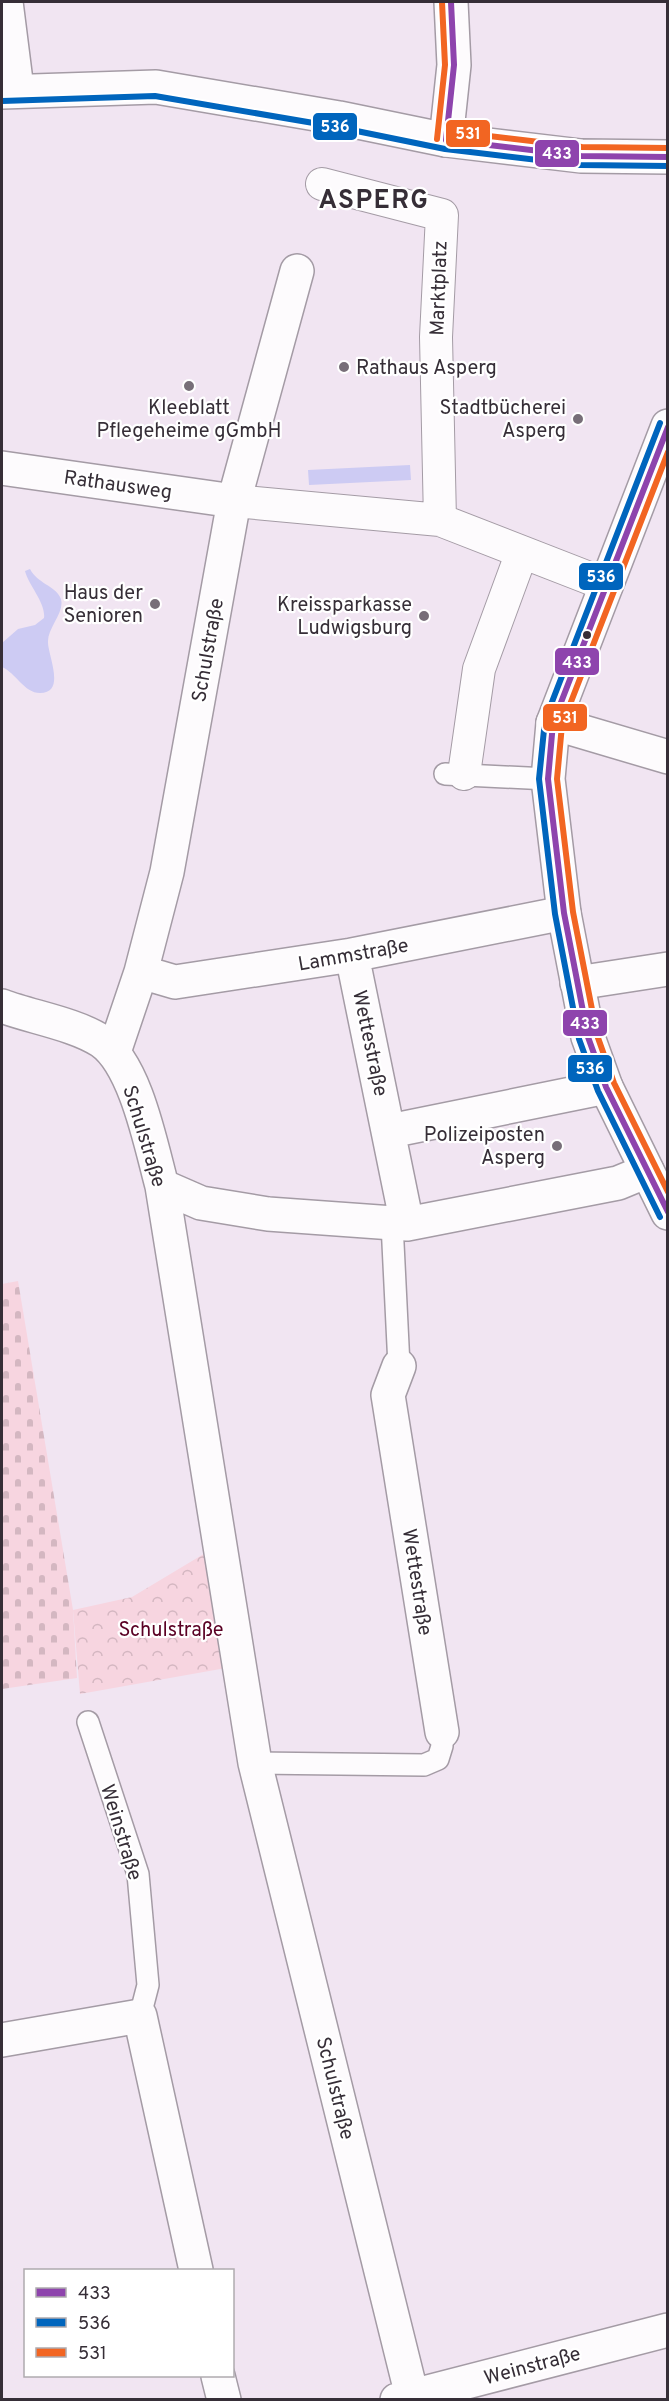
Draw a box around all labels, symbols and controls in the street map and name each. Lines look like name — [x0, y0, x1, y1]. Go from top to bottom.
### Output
line badge: 536 — [312, 112, 358, 141]
text: 536 — [320, 118, 350, 138]
line badge: 531 — [445, 119, 491, 148]
text: 531 — [455, 125, 481, 145]
line badge: 433 — [534, 139, 580, 168]
text: 433 — [542, 145, 572, 165]
district label: ASPERG — [319, 185, 429, 218]
street label: Marktplatz — [425, 240, 455, 336]
place label: Rathaus Asperg — [356, 356, 497, 382]
marker: Rathaus Asperg — [337, 360, 351, 374]
marker: Kleeblatt Pflegeheime gGmbH — [182, 379, 196, 393]
place label: Kleeblatt Pflegeheime gGmbH — [97, 396, 281, 445]
place label: Stadtbücherei Asperg — [440, 396, 566, 445]
marker: Stadtbücherei Asperg — [571, 412, 585, 426]
street label: Rathausweg — [62, 466, 174, 506]
line badge: 536 — [578, 562, 624, 591]
text: 536 — [586, 568, 616, 588]
place label: Haus der Senioren — [64, 581, 143, 630]
place label: Kreissparkasse Ludwigsburg — [277, 593, 412, 642]
street label: Schulstraße — [187, 596, 231, 704]
marker: Haus der Senioren — [148, 597, 162, 611]
marker: Kreissparkasse Ludwigsburg — [417, 609, 431, 623]
unlabelled marker — [581, 629, 593, 641]
line badge: 433 — [554, 647, 600, 676]
text: 433 — [562, 654, 592, 674]
line badge: 531 — [542, 703, 588, 732]
text: 531 — [552, 709, 578, 729]
street label: Lammstraße — [296, 933, 411, 978]
street label: Wettestraße — [345, 988, 393, 1099]
line badge: 433 — [562, 1009, 608, 1037]
text: 433 — [570, 1015, 600, 1035]
line badge: 536 — [567, 1054, 613, 1083]
text: 536 — [575, 1060, 605, 1080]
street label: Schulstraße — [115, 1083, 171, 1191]
place label: Polizeiposten Asperg — [424, 1123, 545, 1172]
marker: Polizeiposten Asperg — [550, 1139, 564, 1153]
street label: Wettestraße — [395, 1527, 437, 1638]
park label: Schulstraße — [118, 1618, 224, 1644]
street label: Weinstraße — [93, 1781, 147, 1884]
street label: Schulstraße — [309, 2034, 359, 2143]
legend — [24, 2269, 234, 2377]
text: 433 — [78, 2283, 111, 2306]
text: 536 — [78, 2313, 111, 2336]
street label: Weinstraße — [481, 2342, 584, 2392]
text: 531 — [78, 2343, 107, 2366]

